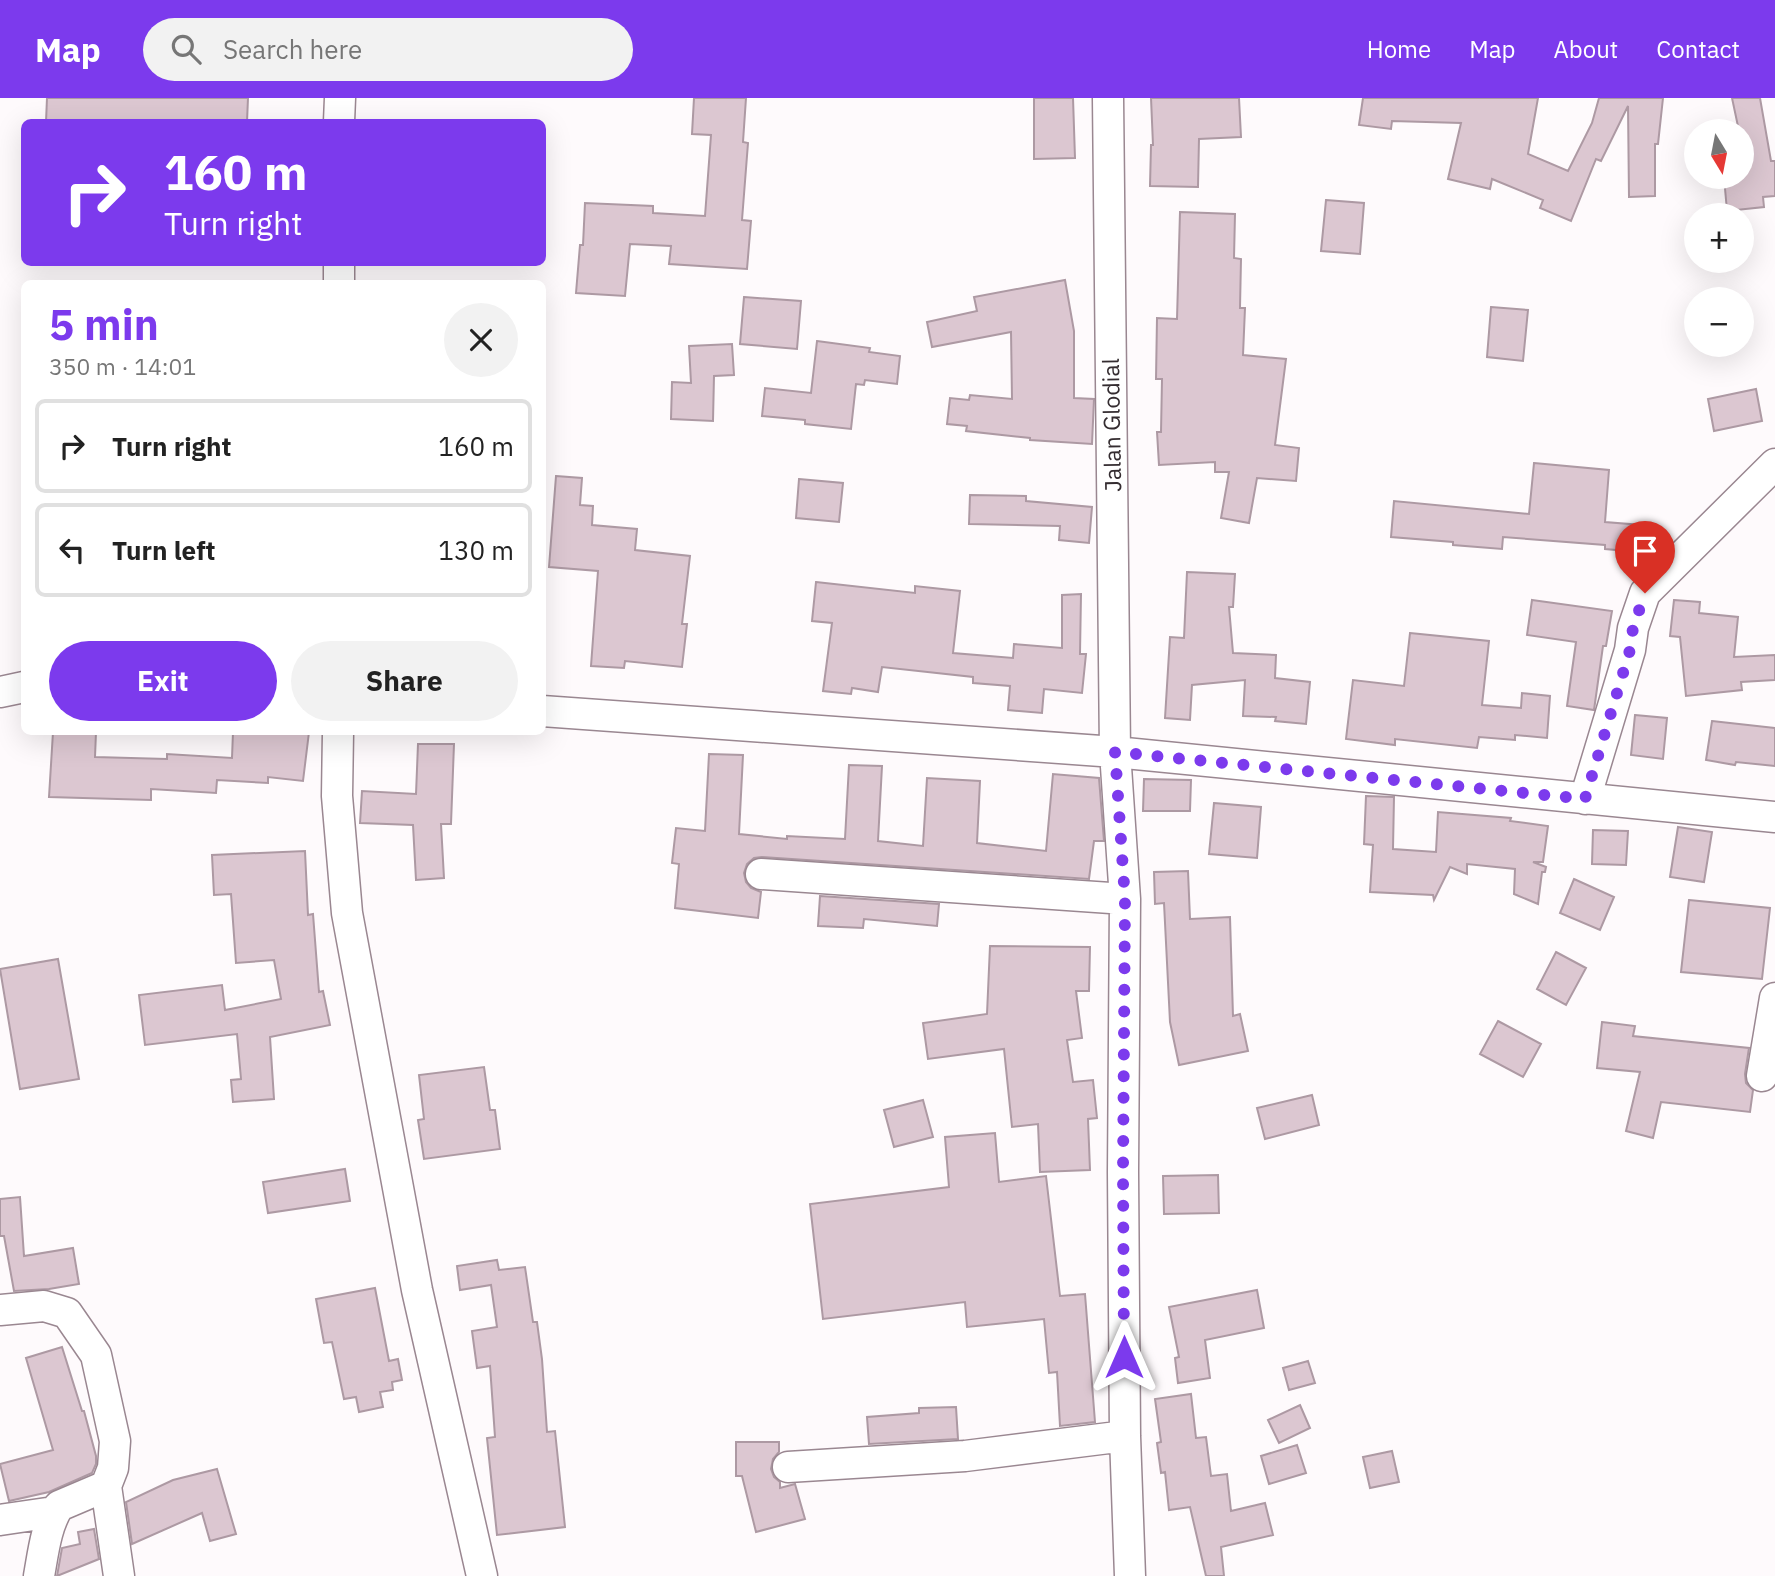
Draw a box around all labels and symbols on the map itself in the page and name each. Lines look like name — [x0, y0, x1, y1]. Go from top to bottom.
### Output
north arrow — [1684, 119, 1754, 189]
street label: Jalan Glodial — [1095, 358, 1127, 492]
pin — [1615, 521, 1675, 593]
position arrow — [1087, 1320, 1161, 1394]

